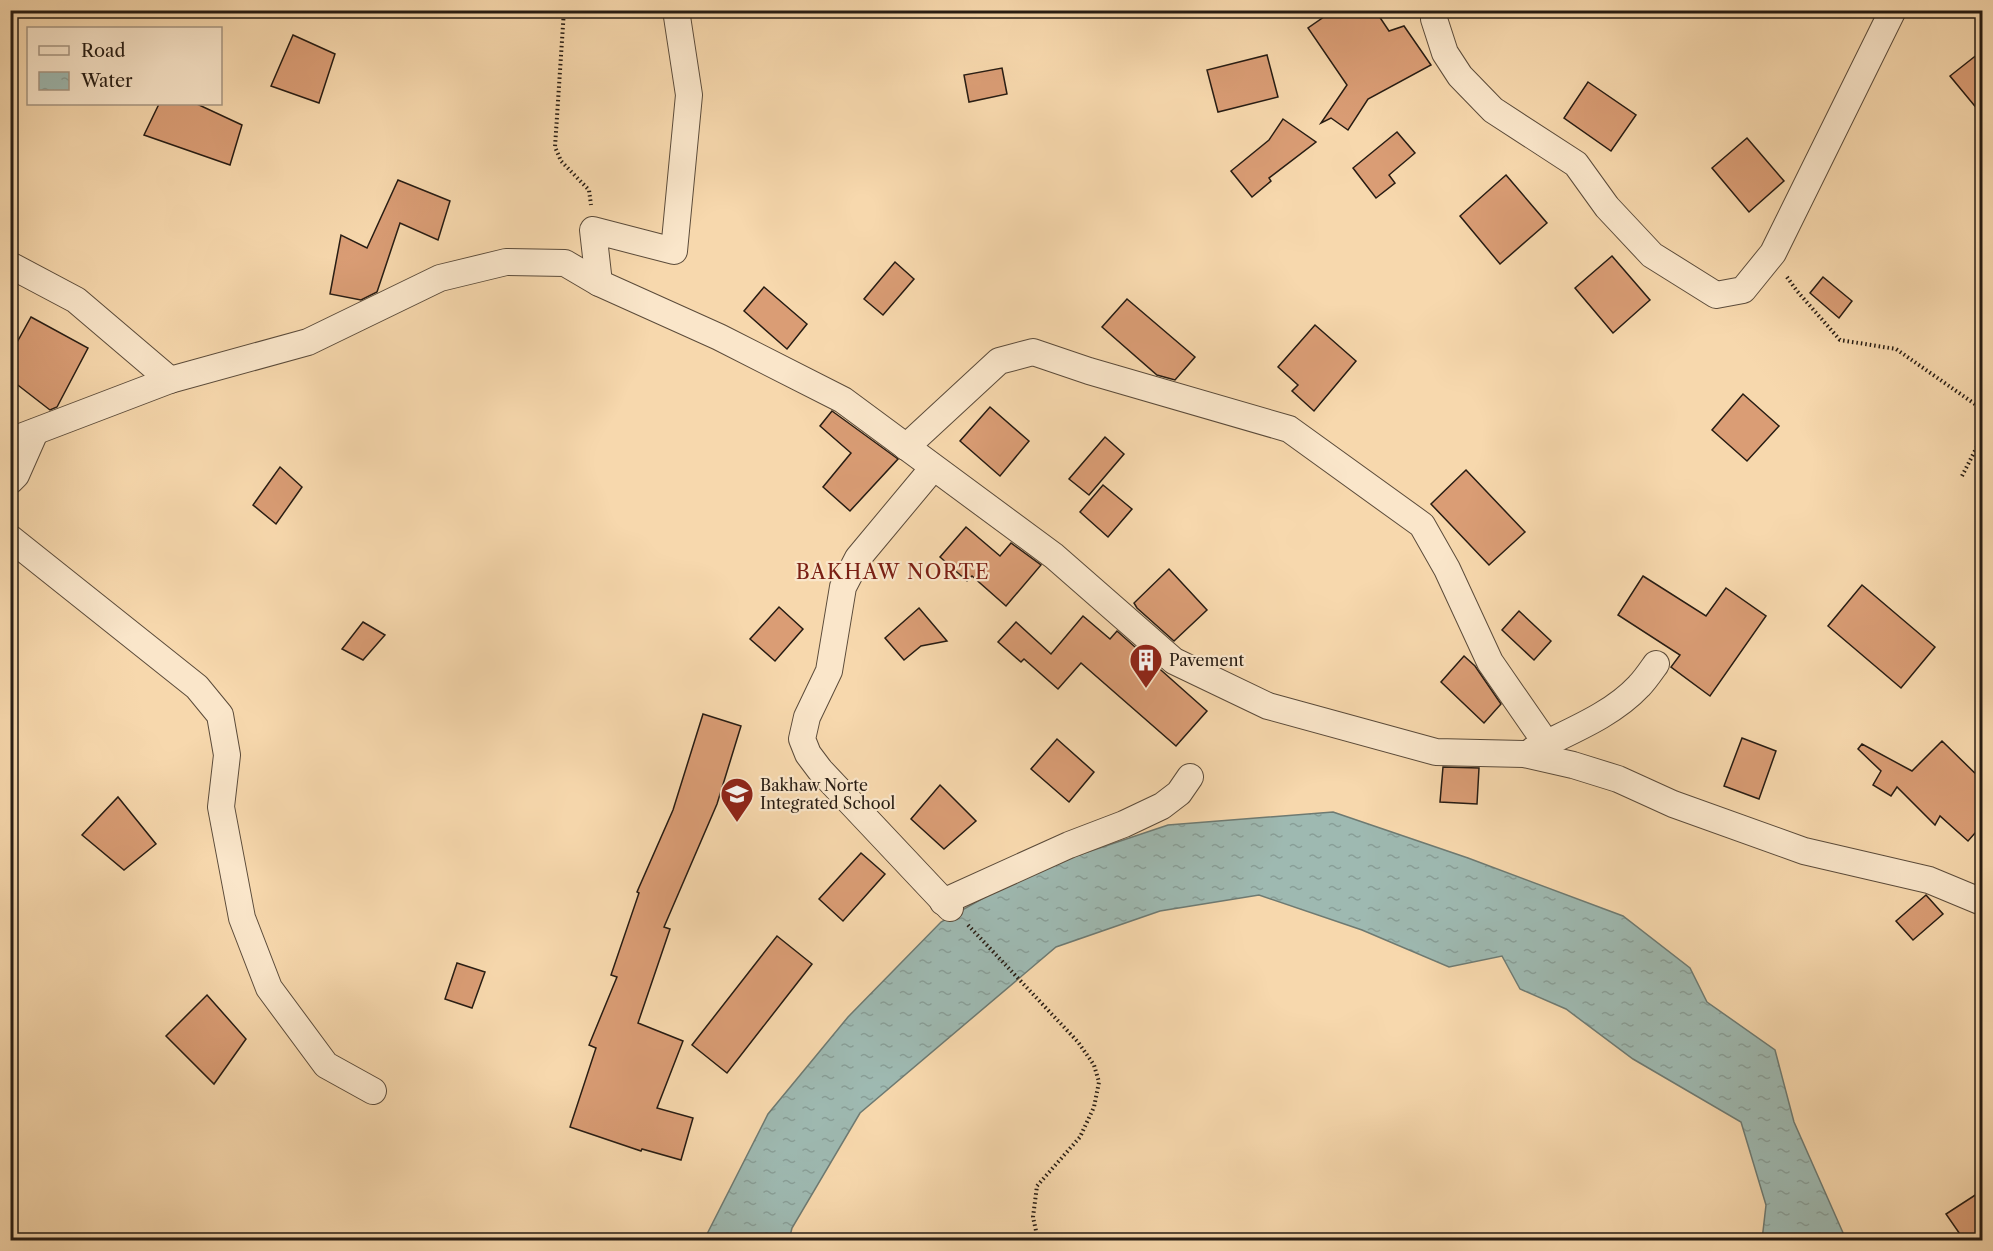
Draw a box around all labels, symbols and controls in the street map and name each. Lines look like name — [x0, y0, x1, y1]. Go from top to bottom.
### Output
legend — [27, 27, 222, 105]
text: Road — [81, 40, 126, 62]
text: Water — [80, 70, 133, 92]
district label: BAKHAW NORTE — [796, 560, 990, 584]
building icon: Pavement — [1128, 642, 1164, 689]
place label: Pavement — [1169, 650, 1244, 670]
place label: Bakhaw Norte Integrated School — [760, 775, 895, 813]
school or university icon: Bakhaw Norte Integrated School — [719, 776, 755, 823]

